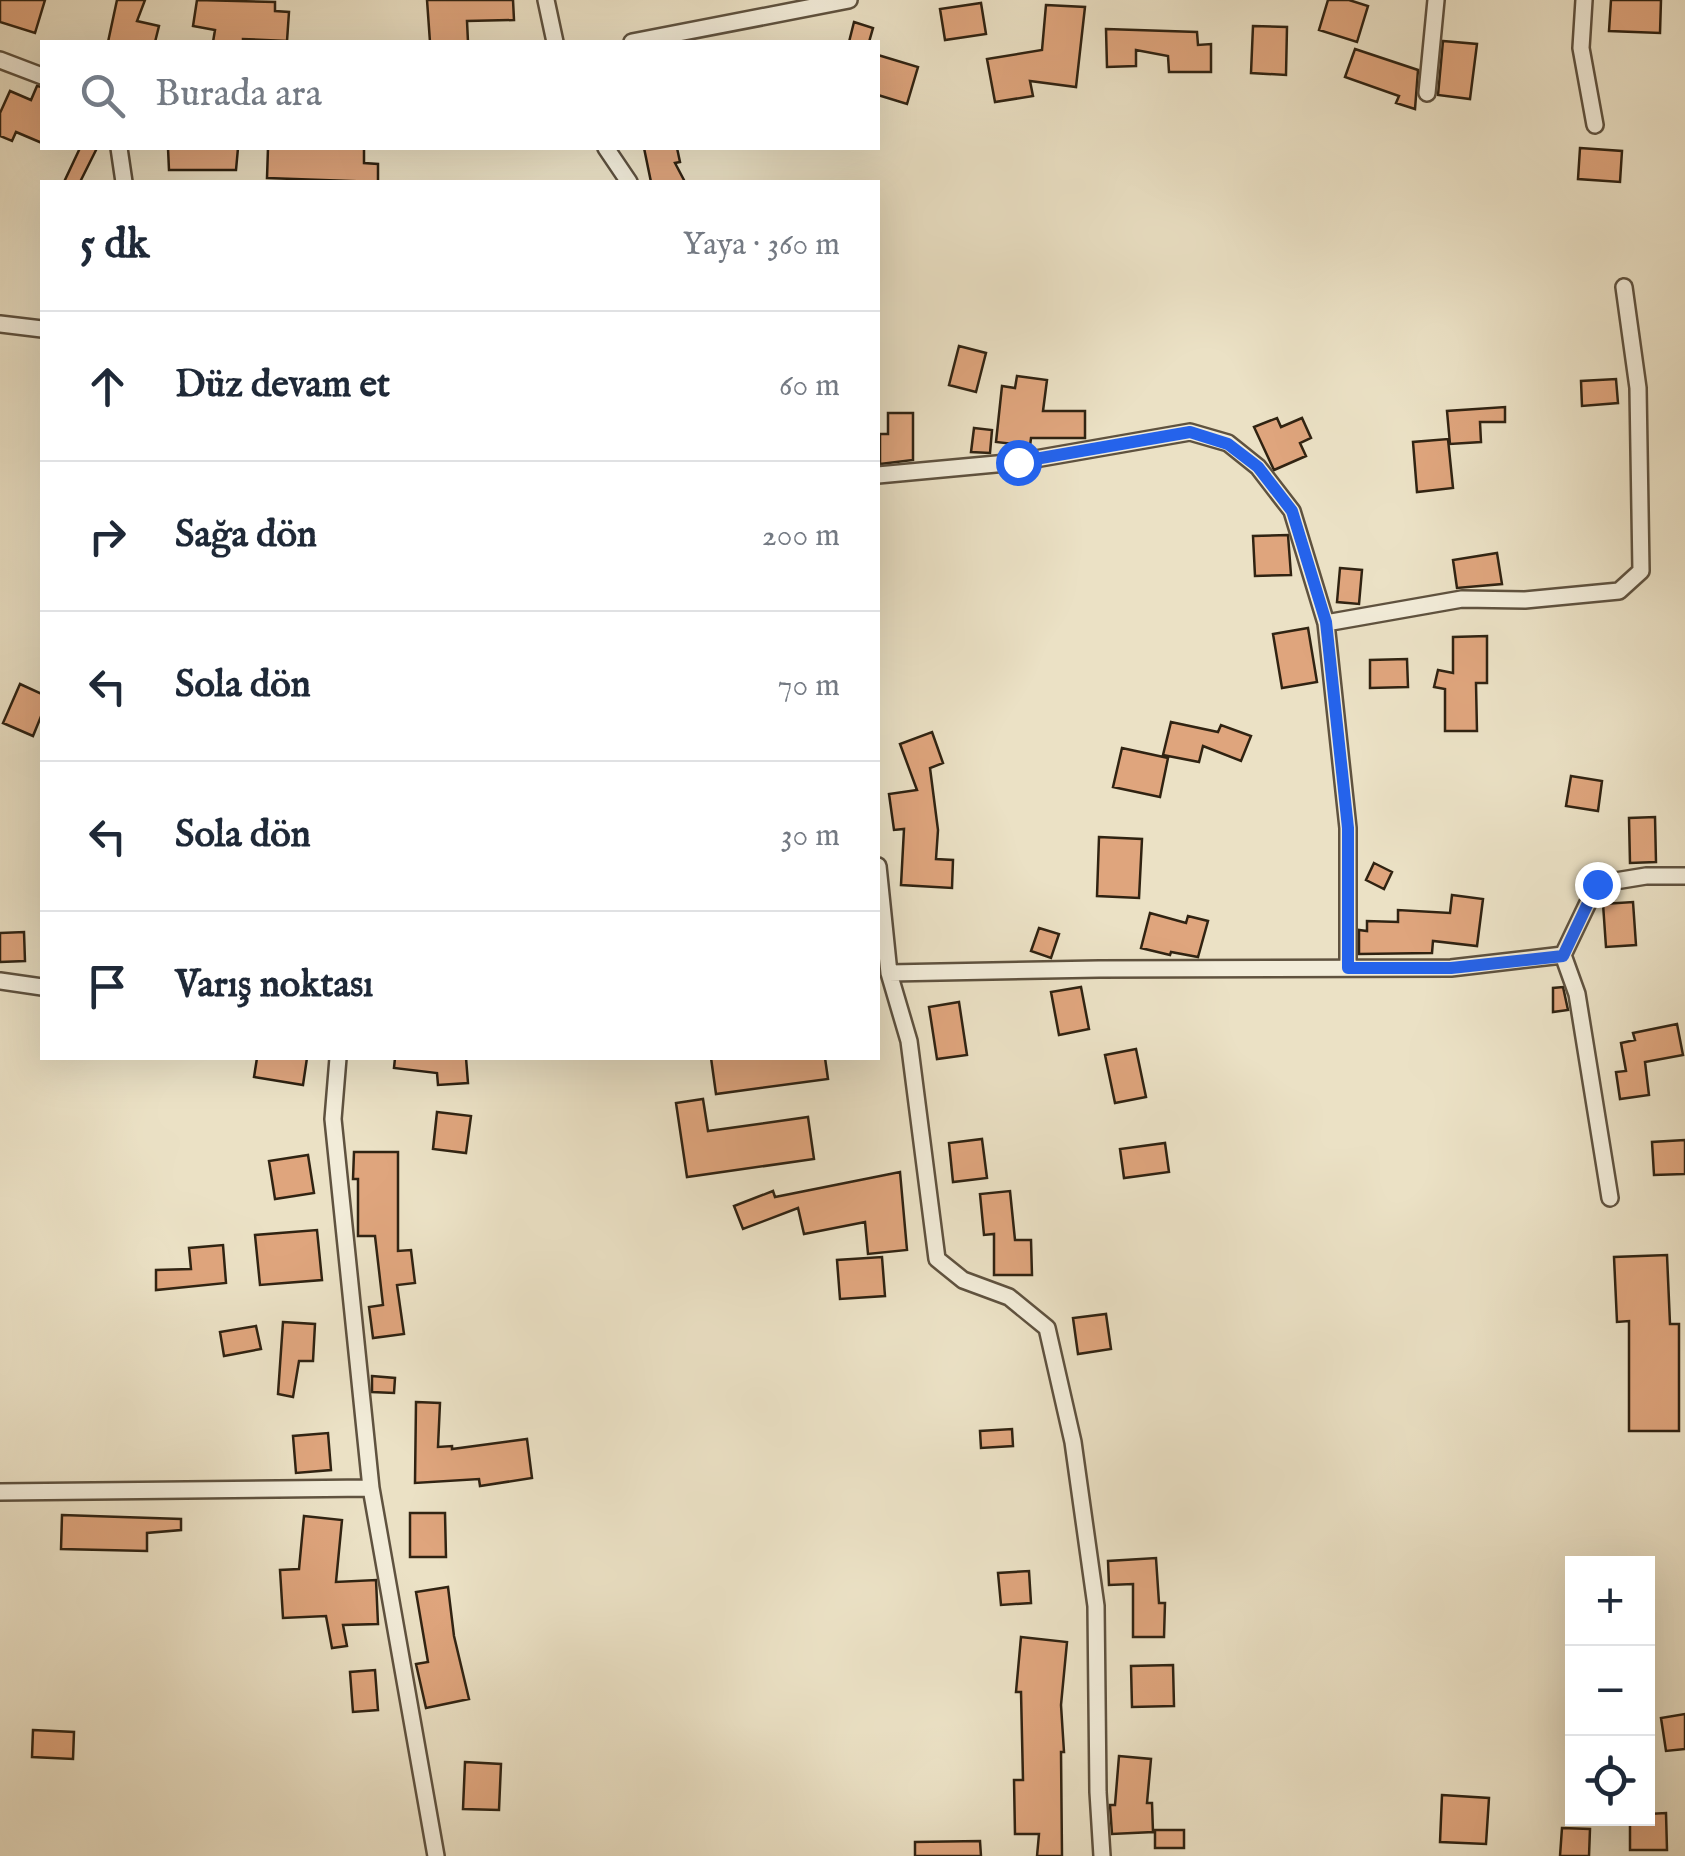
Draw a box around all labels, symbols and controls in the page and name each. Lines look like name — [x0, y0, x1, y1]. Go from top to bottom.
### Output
search box — [40, 40, 880, 150]
icon: search — [75, 68, 130, 123]
text: Burada ara — [155, 71, 322, 119]
text: 5 dk — [80, 219, 149, 272]
text: Yaya · 360 m — [682, 225, 840, 266]
icon: ahead — [80, 359, 135, 414]
text: Düz devam et — [175, 362, 390, 410]
text: 60 m — [779, 366, 840, 407]
route start — [996, 440, 1042, 486]
icon: right — [80, 509, 135, 564]
text: Sağa dön — [175, 512, 317, 560]
text: 200 m — [762, 516, 840, 557]
icon: left — [80, 659, 135, 714]
text: Sola dön — [175, 662, 311, 710]
text: 70 m — [778, 666, 840, 707]
icon: left — [80, 809, 135, 864]
text: Sola dön — [175, 812, 311, 860]
text: 30 m — [781, 816, 840, 857]
route end — [1575, 862, 1621, 908]
icon: arrive — [80, 959, 135, 1014]
text: Varış noktası — [175, 962, 374, 1010]
map controls — [1565, 1556, 1655, 1826]
button: + — [1565, 1556, 1655, 1646]
button: − — [1565, 1646, 1655, 1736]
button: locate — [1565, 1736, 1655, 1826]

